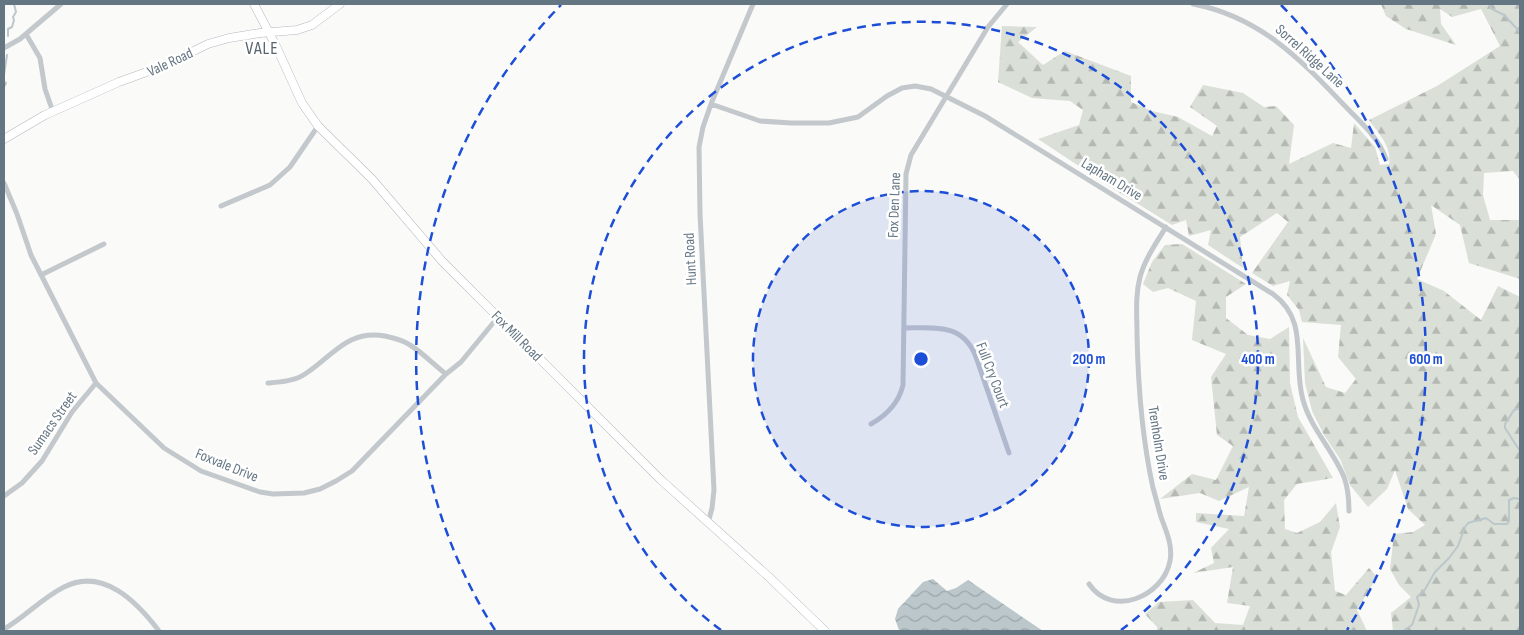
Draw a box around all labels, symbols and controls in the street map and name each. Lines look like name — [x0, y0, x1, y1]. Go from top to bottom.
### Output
street label: Sorrel Ridge Lane — [1271, 20, 1348, 92]
district label: VALE — [245, 38, 279, 59]
street label: Vale Road — [144, 44, 196, 81]
street label: Lapham Drive — [1078, 154, 1146, 205]
street label: Fox Den Lane — [884, 172, 905, 238]
street label: Hunt Road — [680, 232, 701, 286]
street label: Fox Mill Road — [487, 307, 546, 366]
street label: Full Cry Court — [971, 340, 1014, 411]
centre of rings — [912, 350, 930, 368]
text: 200 m — [1072, 350, 1106, 369]
text: 400 m — [1241, 350, 1275, 369]
text: 600 m — [1409, 350, 1443, 369]
street label: Sumacs Street — [24, 387, 82, 459]
street label: Trenholm Drive — [1143, 404, 1174, 482]
street label: Foxvale Drive — [193, 444, 261, 487]

